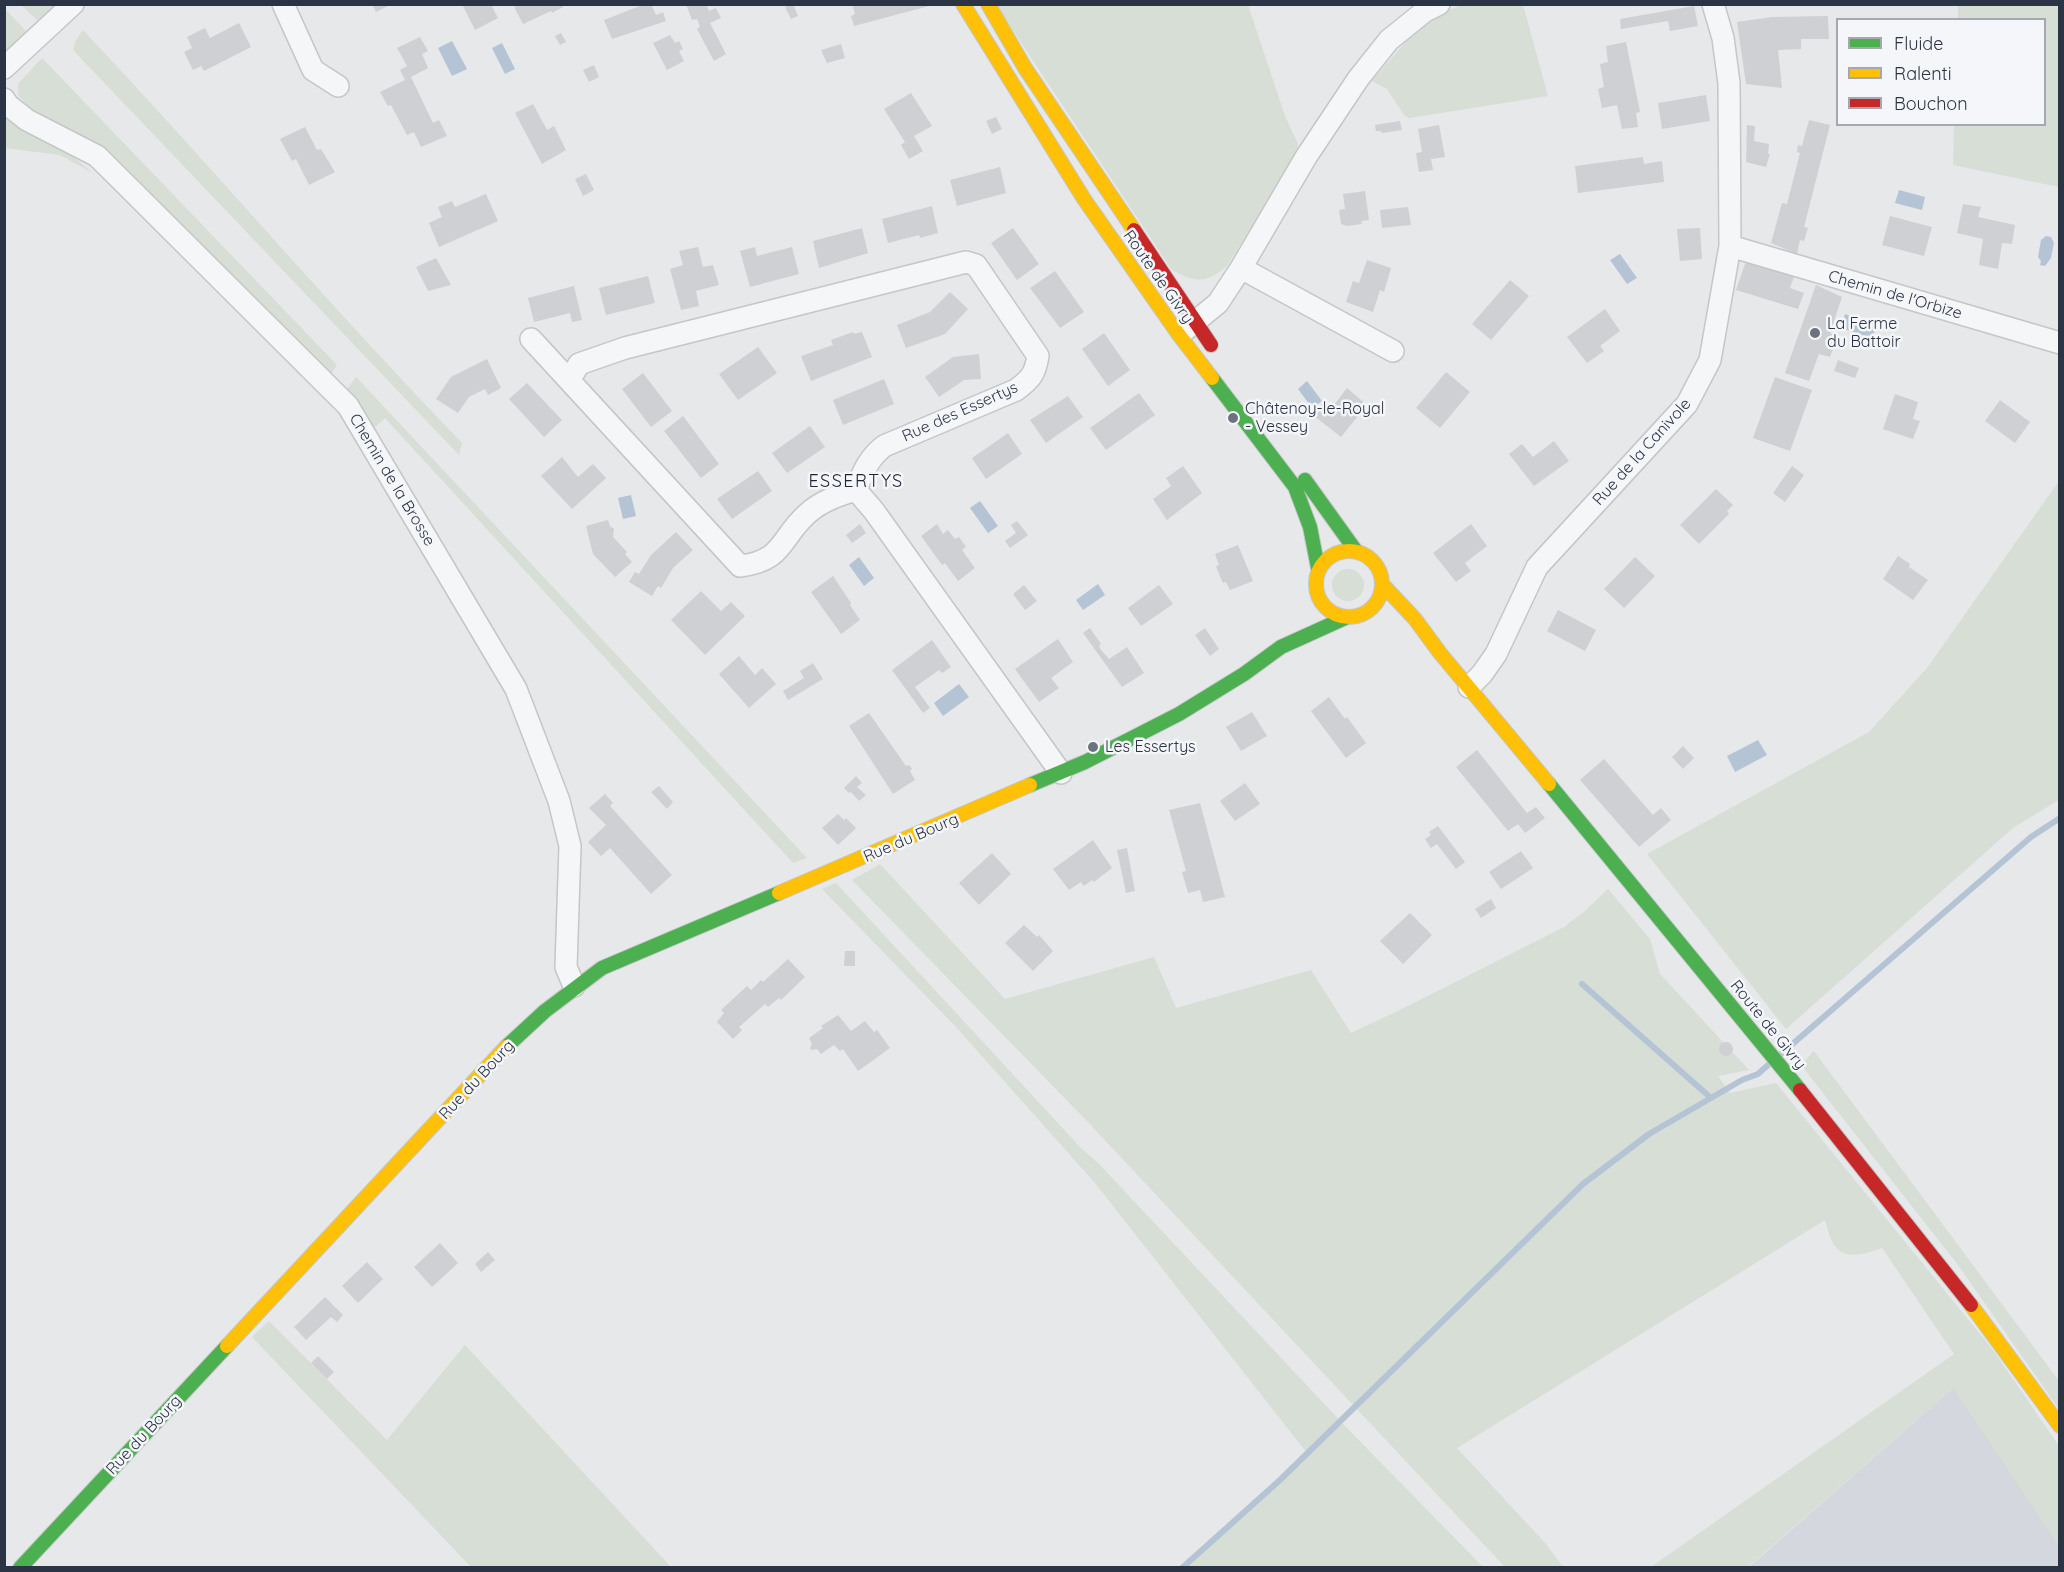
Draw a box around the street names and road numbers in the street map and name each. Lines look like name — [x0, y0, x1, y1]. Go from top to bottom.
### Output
street label: Route de Givry — [1119, 227, 1197, 327]
street label: Chemin de l'Orbize — [1826, 267, 1964, 323]
street label: Rue des Essertys — [899, 378, 1021, 446]
street label: Rue de la Canivole — [1589, 395, 1695, 509]
street label: Chemin de la Brosse — [345, 410, 439, 550]
street label: Rue du Bourg — [861, 809, 961, 867]
street label: Route de Givry — [1726, 976, 1810, 1074]
street label: Rue du Bourg — [435, 1036, 519, 1124]
street label: Rue du Bourg — [102, 1391, 186, 1479]

